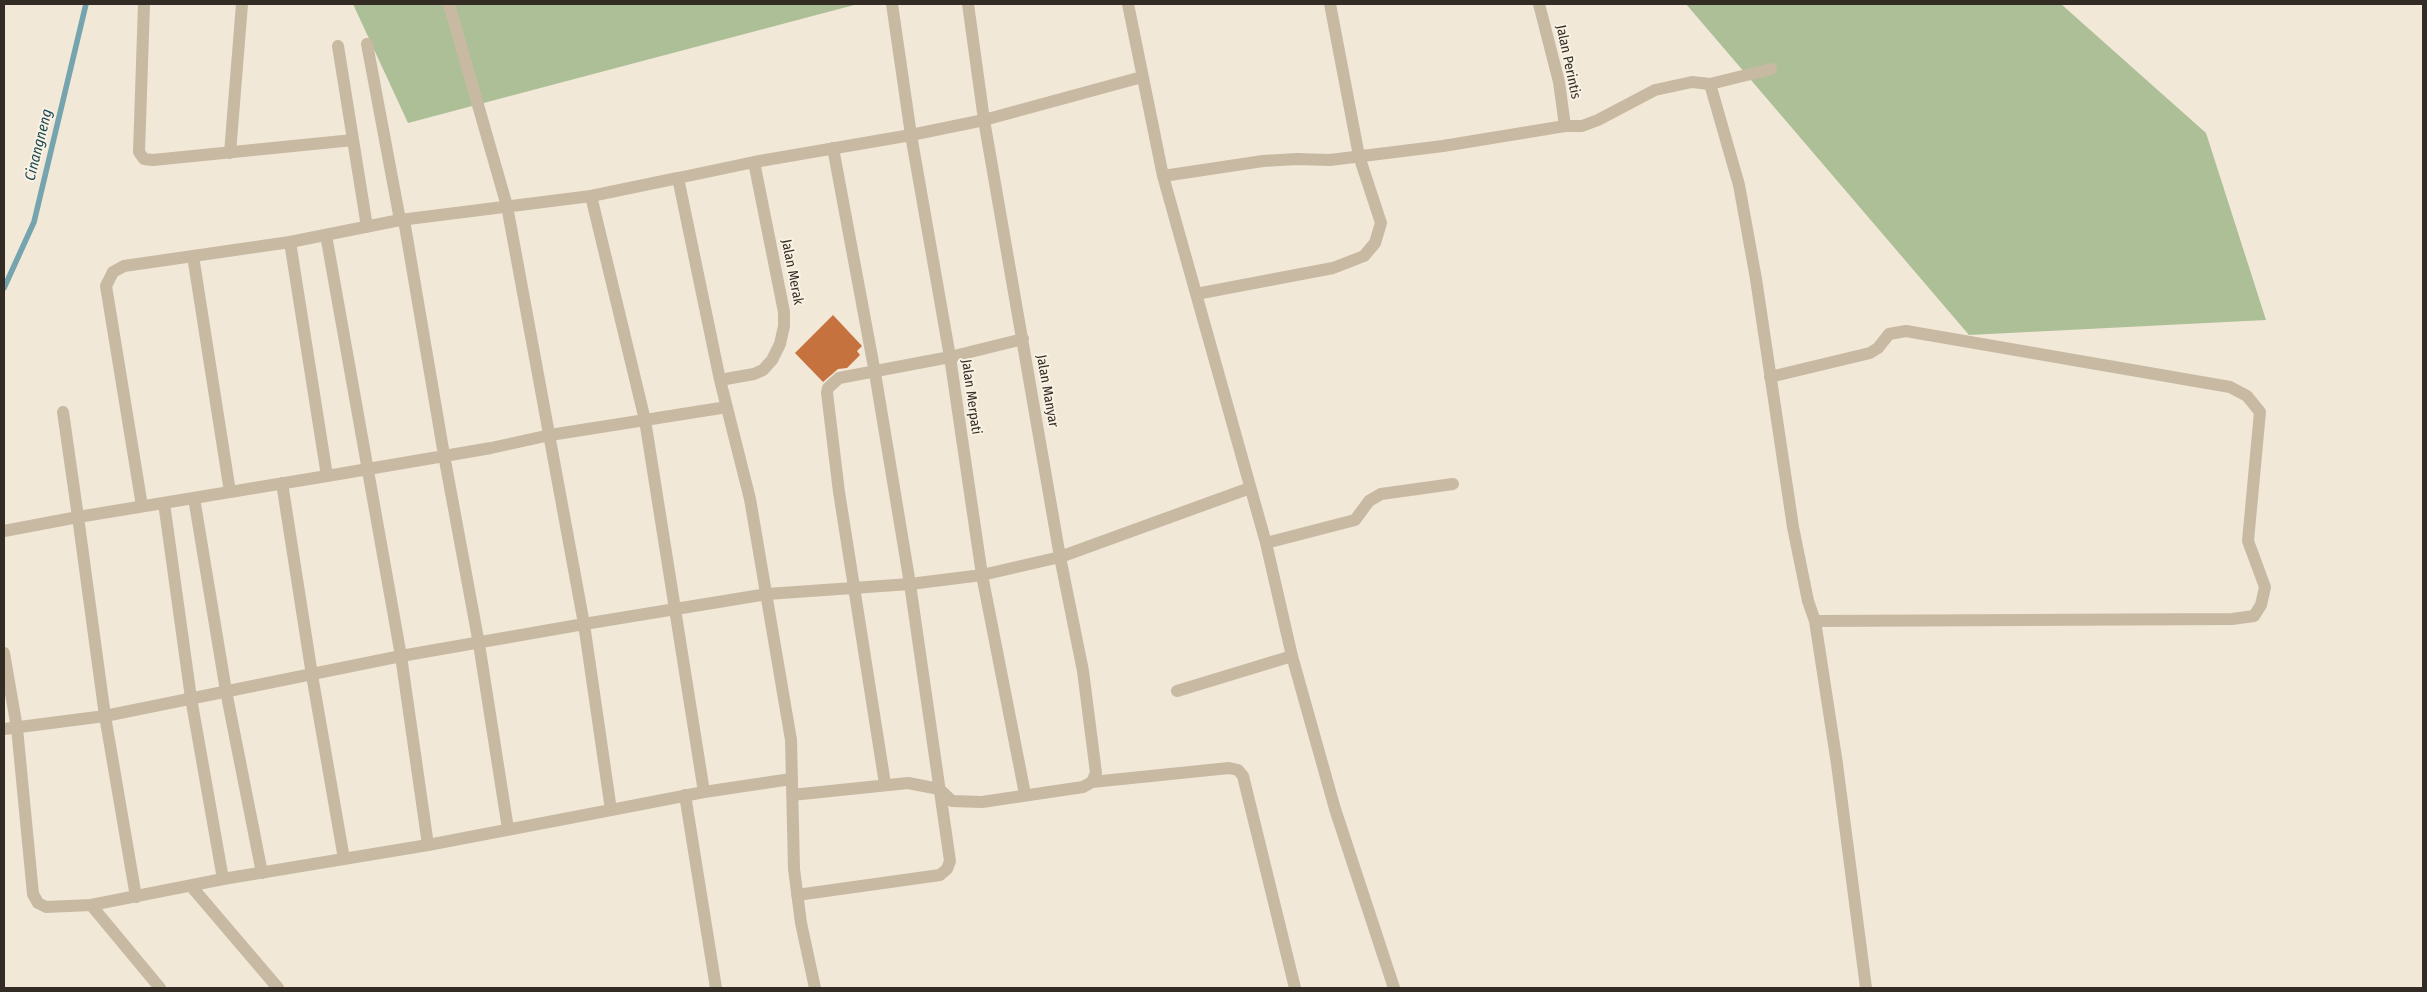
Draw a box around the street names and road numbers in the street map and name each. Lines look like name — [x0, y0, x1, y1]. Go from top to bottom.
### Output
street label: Jalan Perintis — [1552, 23, 1584, 101]
street label: Jalan Merak — [777, 238, 807, 306]
street label: Jalan Manyar — [1032, 353, 1062, 429]
street label: Jalan Merpati — [957, 358, 985, 436]

